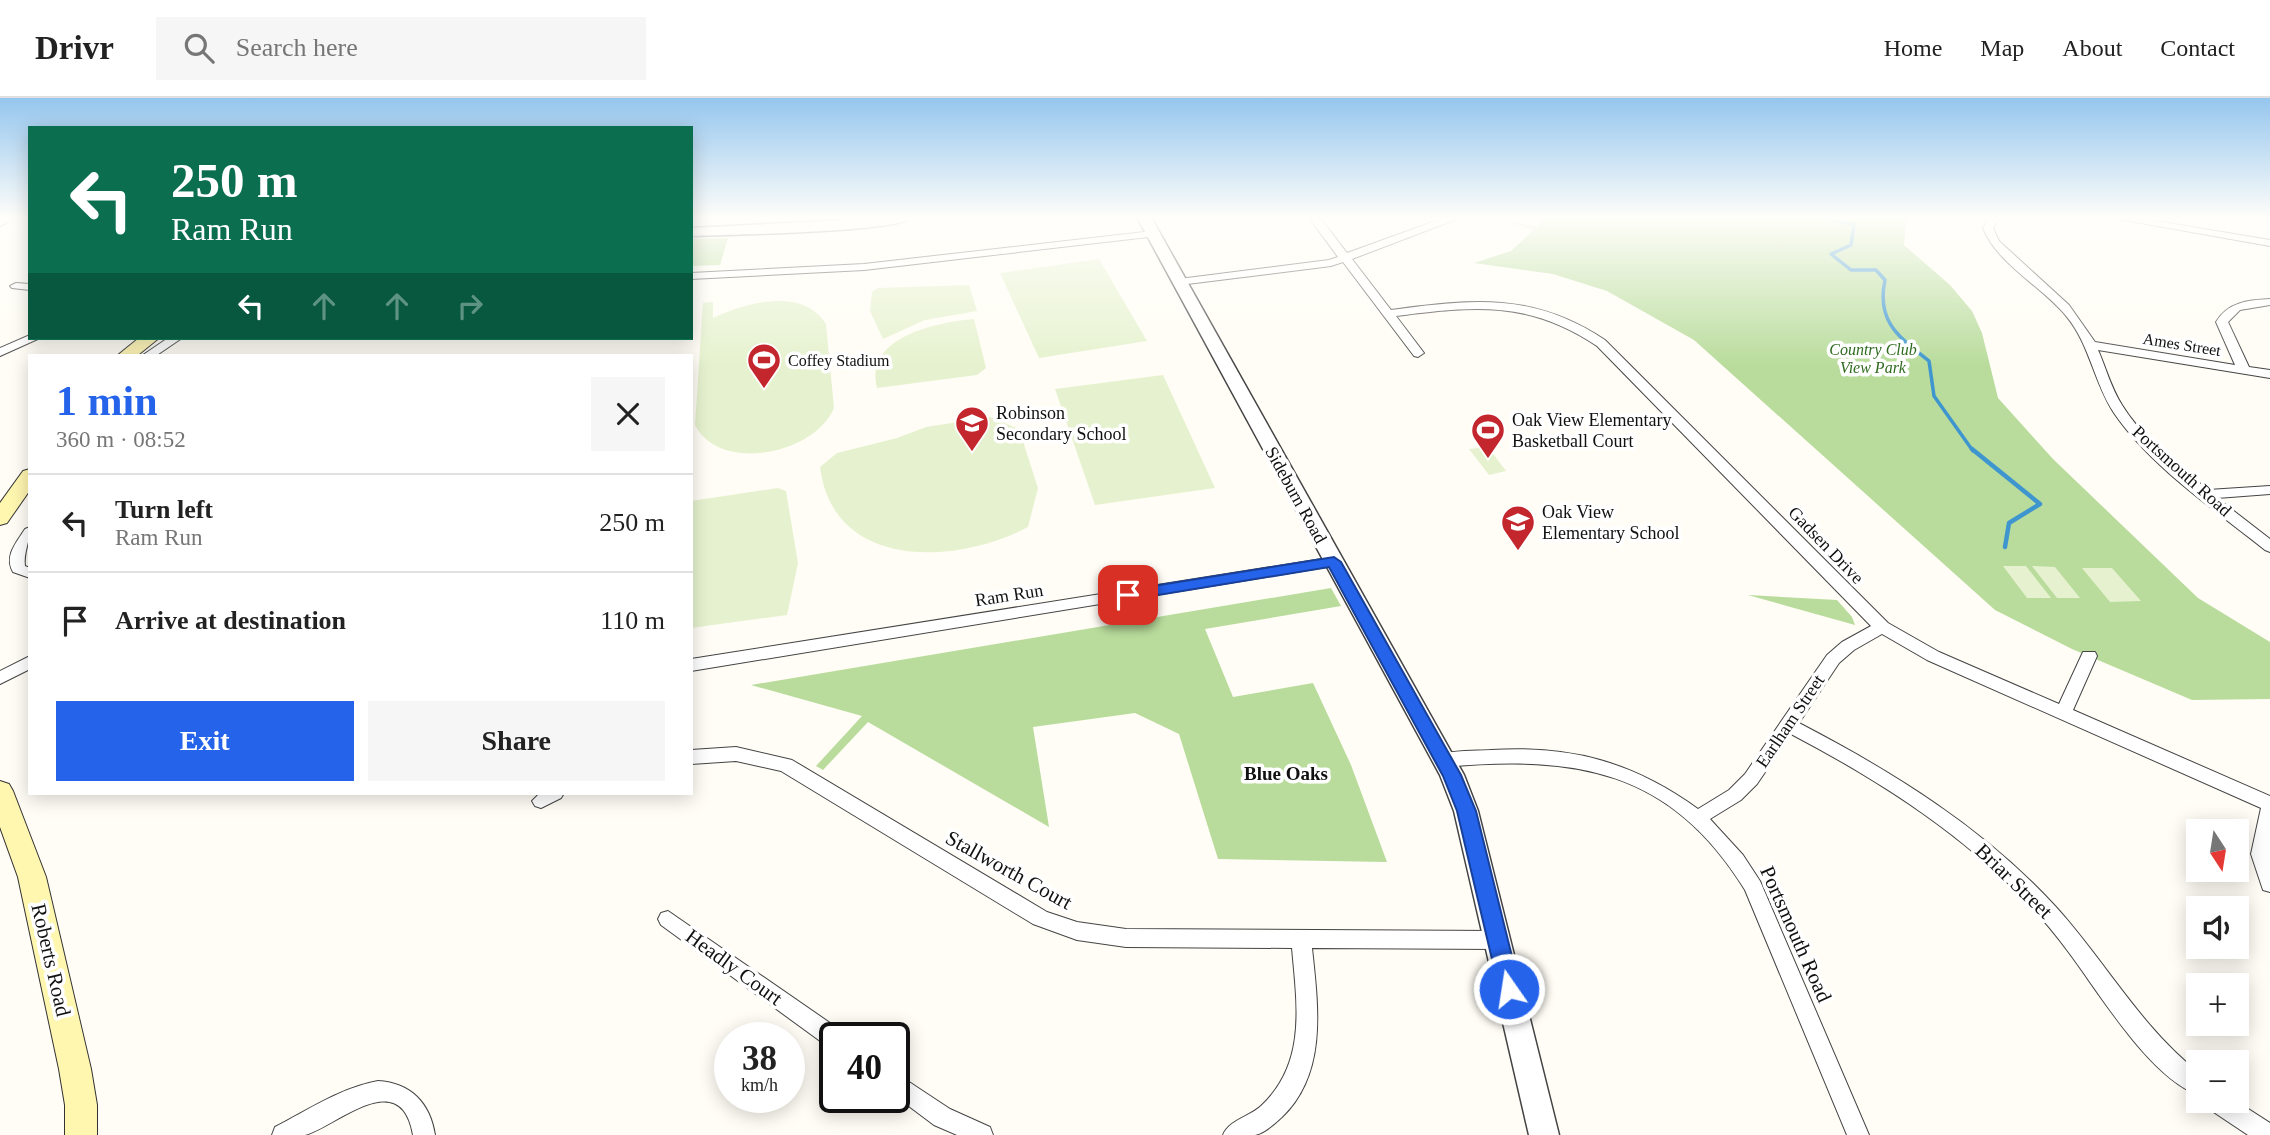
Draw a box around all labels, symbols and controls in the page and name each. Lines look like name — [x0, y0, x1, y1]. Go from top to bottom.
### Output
search box — [156, 17, 646, 80]
icon: search — [180, 29, 218, 67]
text: Drivr — [35, 30, 114, 66]
text: Search here — [236, 33, 358, 62]
text: Home — [1884, 35, 1942, 61]
text: Map — [1980, 35, 2024, 61]
text: About — [2062, 35, 2122, 61]
text: Contact — [2160, 35, 2235, 61]
text: 250 m — [171, 153, 298, 208]
icon: left — [56, 154, 147, 245]
text: Ram Run — [171, 211, 293, 247]
icon: left — [232, 287, 270, 325]
icon: ahead — [305, 287, 343, 325]
icon: ahead — [378, 287, 416, 325]
icon: right — [451, 287, 489, 325]
street label: Ames Street — [2142, 330, 2223, 359]
sports icon: Coffey Stadium — [745, 341, 783, 390]
park label: Country Club View Park — [1829, 341, 1917, 376]
place label: Coffey Stadium — [788, 352, 890, 370]
button: close — [591, 377, 665, 451]
text: 1 min — [56, 378, 158, 424]
place label: Robinson Secondary School — [996, 403, 1126, 444]
school or university icon: Robinson Secondary School — [953, 404, 991, 453]
place label: Oak View Elementary Basketball Court — [1512, 410, 1672, 451]
sports icon: Oak View Elementary Basketball Court — [1469, 411, 1507, 460]
street label: Portsmouth Road — [2129, 422, 2235, 520]
text: 360 m · 08:52 — [56, 427, 186, 452]
street label: Sideburn Road — [1261, 443, 1331, 547]
text: Turn left — [115, 495, 213, 524]
place label: Oak View Elementary School — [1542, 502, 1679, 543]
street label: Gadsen Drive — [1784, 502, 1868, 588]
school or university icon: Oak View Elementary School — [1499, 503, 1537, 552]
icon: left — [56, 504, 94, 542]
text: 250 m — [599, 508, 665, 537]
text: Ram Run — [115, 525, 203, 550]
pin — [1098, 565, 1158, 625]
icon: arrive — [1109, 576, 1147, 614]
street label: Ram Run — [974, 580, 1044, 610]
icon: arrive — [56, 602, 94, 640]
text: Arrive at destination — [115, 606, 346, 635]
text: 110 m — [600, 606, 665, 635]
street label: Earlham Street — [1752, 671, 1828, 771]
button: Exit — [56, 701, 354, 781]
button: Share — [368, 701, 665, 781]
district label: Blue Oaks — [1244, 763, 1328, 784]
north arrow — [2186, 819, 2249, 882]
map controls — [2186, 819, 2249, 1113]
street label: Stallworth Court — [942, 825, 1076, 915]
street label: Briar Street — [1971, 839, 2057, 924]
street label: Portsmouth Road — [1755, 862, 1837, 1006]
button: sound — [2186, 896, 2249, 959]
street label: Roberts Road — [26, 901, 76, 1019]
street label: Headly Court — [681, 924, 787, 1010]
position arrow — [1472, 952, 1546, 1026]
button: + — [2186, 973, 2249, 1036]
speed limit sign: 40 — [819, 1022, 910, 1113]
text: 38 — [742, 1039, 777, 1078]
button: − — [2186, 1050, 2249, 1113]
text: km/h — [741, 1075, 778, 1095]

